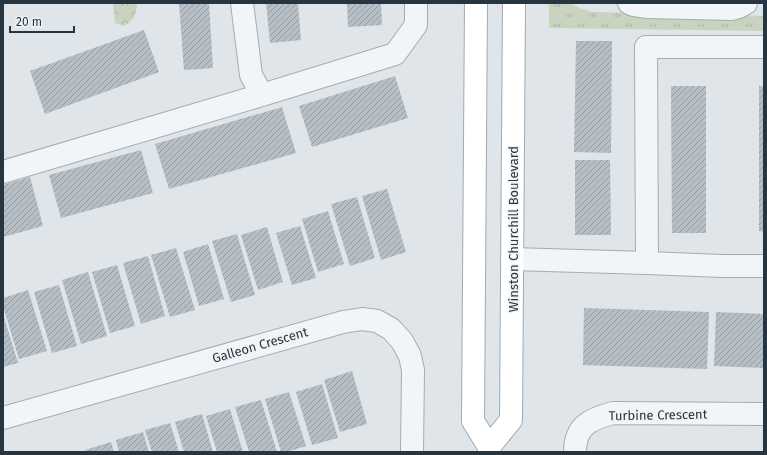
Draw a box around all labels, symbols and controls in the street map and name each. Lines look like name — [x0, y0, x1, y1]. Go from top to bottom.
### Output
scale bar — [10, 8, 74, 34]
text: 20 m — [16, 15, 42, 29]
street label: Winston Churchill Boulevard — [506, 146, 521, 312]
street label: Galleon Crescent — [211, 324, 310, 366]
street label: Turbine Crescent — [609, 407, 708, 423]

